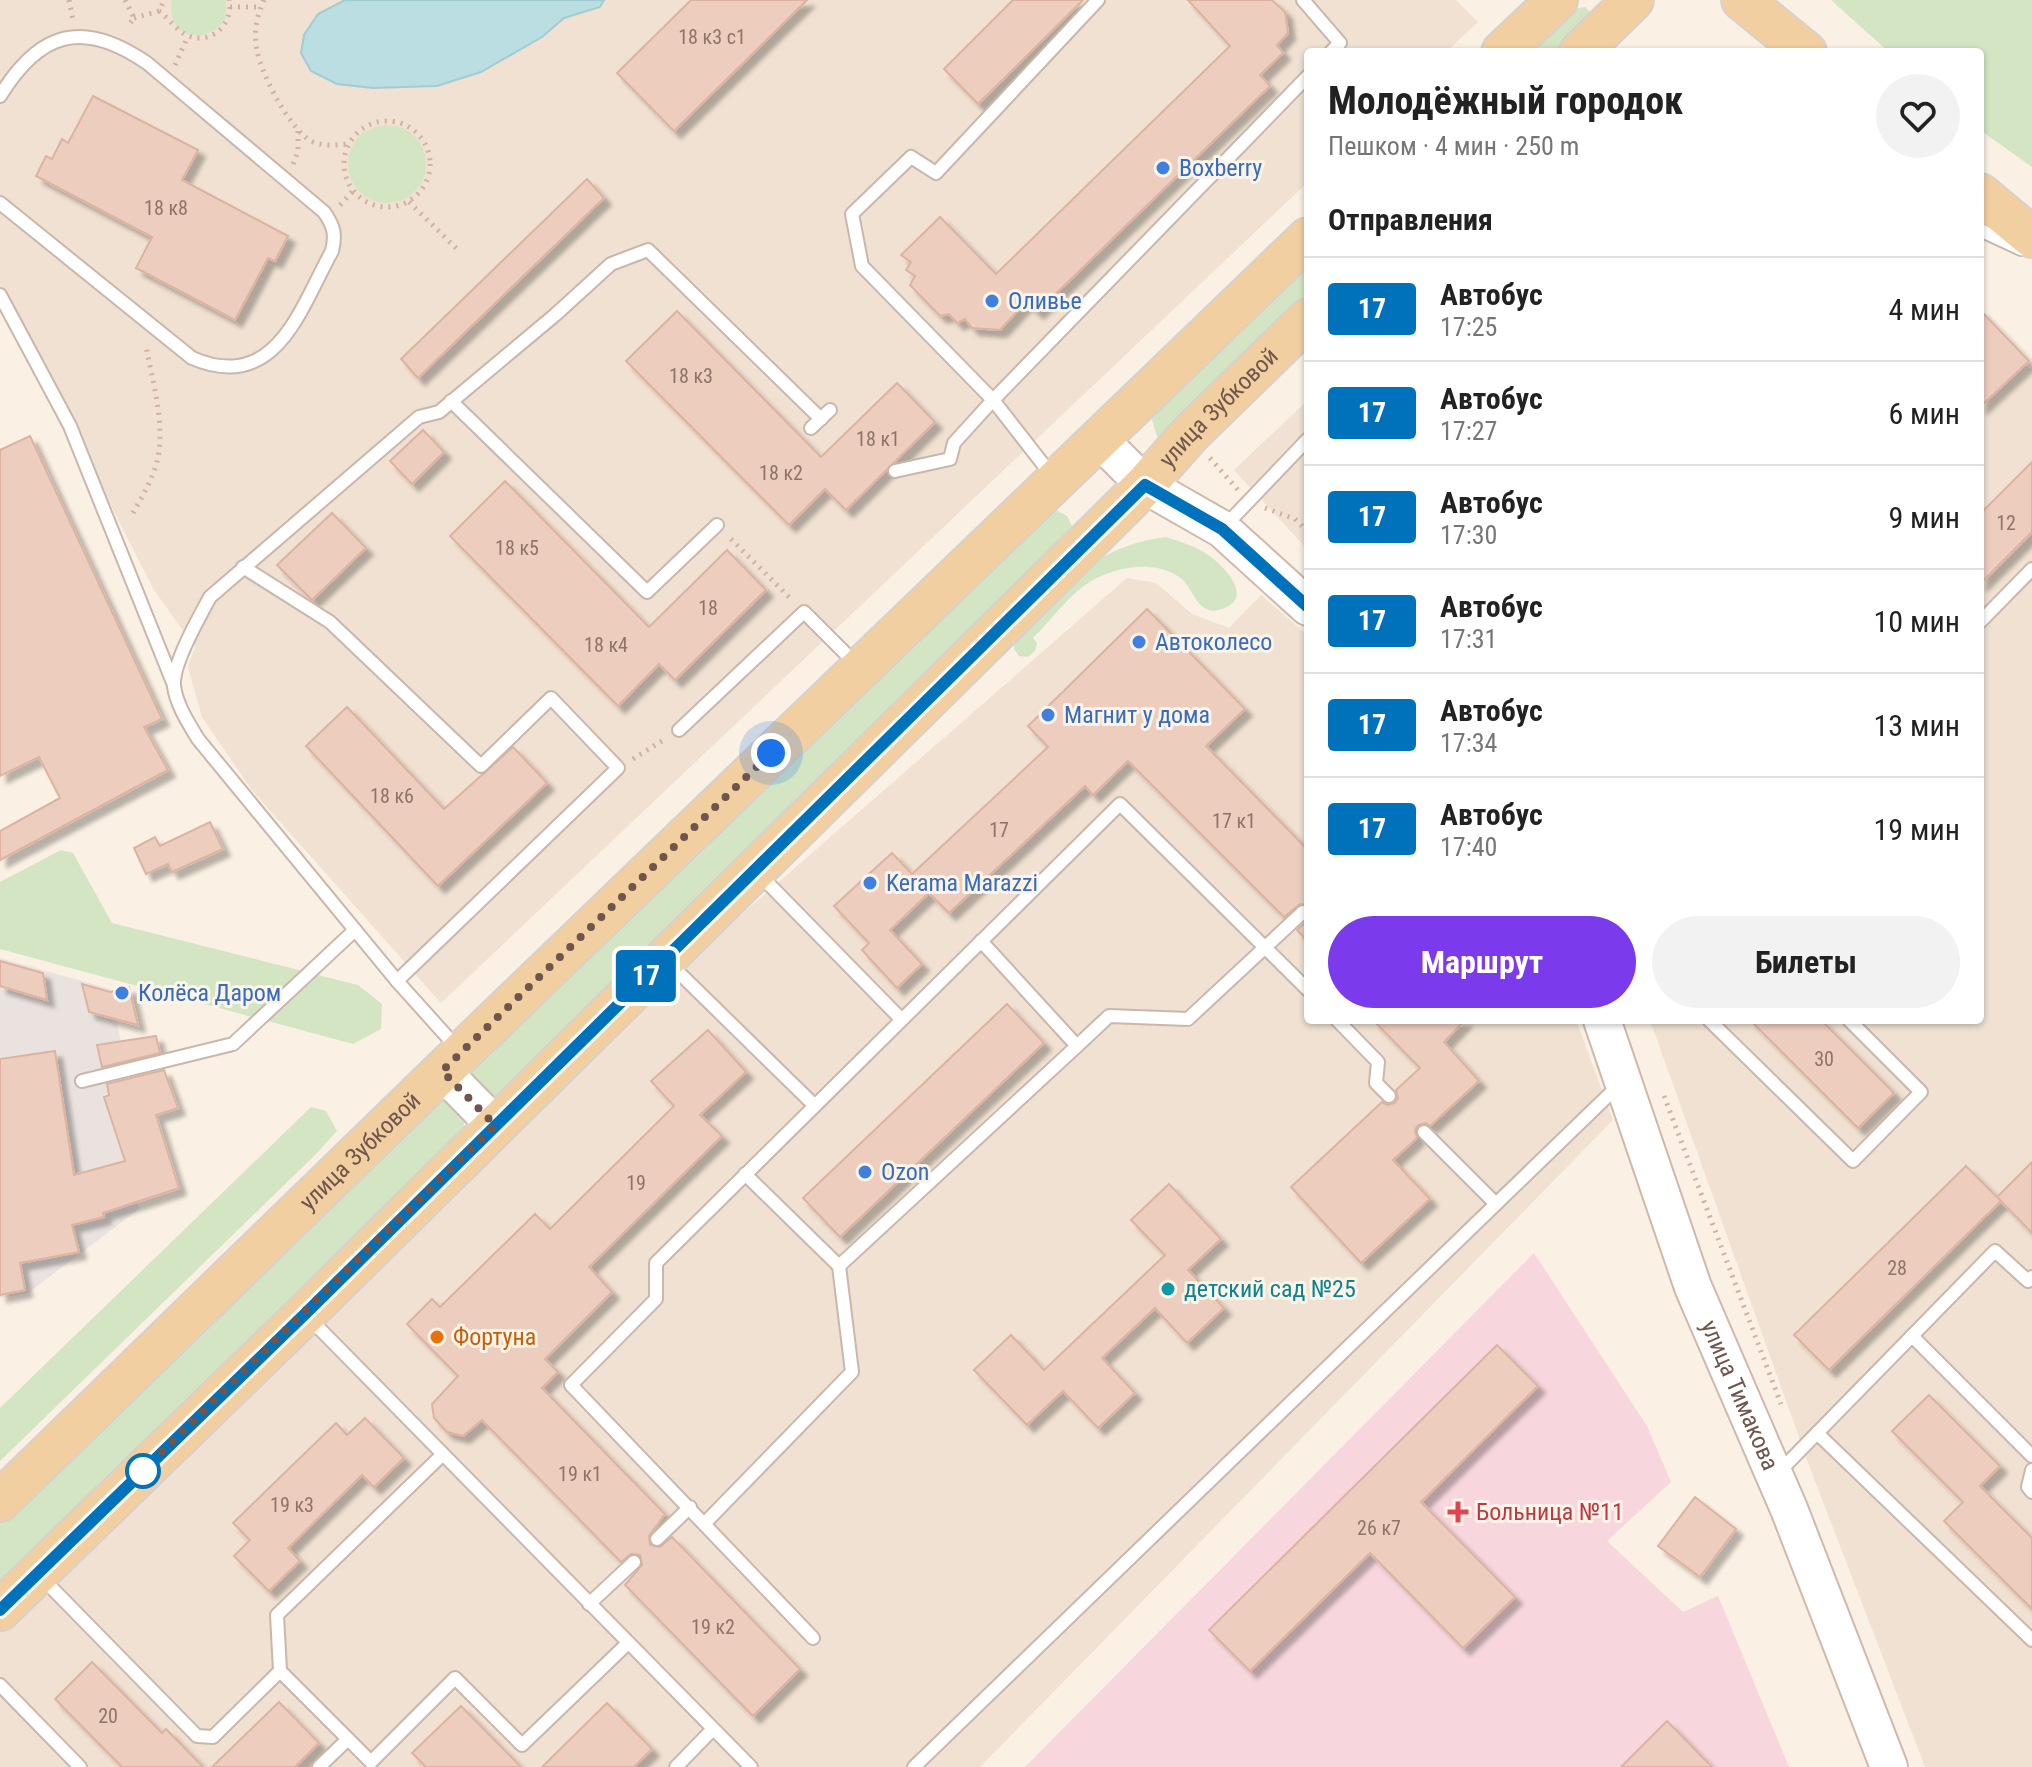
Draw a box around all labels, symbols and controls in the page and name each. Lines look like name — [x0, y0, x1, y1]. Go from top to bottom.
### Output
house number: 18 к3 с1 — [678, 25, 746, 49]
button: heart — [1876, 74, 1960, 158]
text: Молодёжный городок — [1328, 79, 1683, 123]
text: Пешком · 4 мин · 250 m — [1328, 131, 1579, 161]
place label: Boxberry — [1179, 154, 1262, 182]
marker: Boxberry — [1154, 159, 1172, 177]
house number: 18 к8 — [144, 196, 188, 220]
text: Отправления — [1328, 202, 1493, 237]
text: Автобус — [1440, 277, 1543, 312]
place label: Оливье — [1008, 287, 1082, 315]
marker: Оливье — [983, 292, 1001, 310]
text: 17 — [1358, 292, 1386, 325]
text: 4 мин — [1888, 292, 1960, 327]
text: 17:25 — [1440, 312, 1497, 342]
street label: улица Зубковой — [1153, 342, 1284, 473]
house number: 18 к3 — [669, 364, 713, 388]
text: Автобус — [1440, 381, 1543, 416]
text: 17 — [1358, 396, 1386, 429]
text: 6 мин — [1888, 396, 1960, 431]
text: 17:27 — [1440, 416, 1497, 446]
house number: 18 к1 — [856, 427, 900, 451]
house number: 18 к2 — [759, 461, 803, 485]
text: Автобус — [1440, 485, 1543, 520]
text: 17 — [1358, 500, 1386, 533]
text: 9 мин — [1888, 500, 1960, 535]
house number: 12 — [1996, 511, 2016, 535]
text: 17:30 — [1440, 520, 1497, 550]
house number: 18 к5 — [495, 536, 539, 560]
text: Автобус — [1440, 589, 1543, 624]
house number: 18 — [698, 596, 718, 620]
text: 17 — [1358, 604, 1386, 637]
text: 10 мин — [1874, 604, 1960, 639]
text: 17:31 — [1440, 624, 1497, 654]
place label: Автоколесо — [1155, 628, 1272, 656]
house number: 18 к4 — [584, 633, 628, 657]
marker: Автоколесо — [1130, 633, 1148, 651]
text: Автобус — [1440, 693, 1543, 728]
place label: Магнит у дома — [1064, 701, 1210, 729]
marker: Магнит у дома — [1039, 706, 1057, 724]
text: 17 — [1358, 708, 1386, 741]
text: 13 мин — [1874, 708, 1960, 743]
text: 17:34 — [1440, 728, 1497, 758]
your location — [751, 733, 791, 773]
house number: 18 к6 — [370, 784, 414, 808]
text: Автобус — [1440, 797, 1543, 832]
house number: 17 к1 — [1212, 809, 1256, 833]
text: 17 — [1358, 812, 1386, 845]
text: 19 мин — [1874, 812, 1960, 847]
house number: 17 — [989, 818, 1009, 842]
text: 17:40 — [1440, 832, 1497, 862]
place label: Kerama Marazzi — [886, 869, 1038, 897]
marker: Kerama Marazzi — [861, 874, 879, 892]
button: Маршрут — [1328, 916, 1636, 1008]
button: Билеты — [1652, 916, 1960, 1008]
line badge: 17 — [610, 950, 682, 1002]
text: 17 — [632, 959, 660, 992]
place label: Колёса Даром — [138, 979, 281, 1007]
marker: Колёса Даром — [113, 984, 131, 1002]
house number: 30 — [1814, 1047, 1834, 1071]
street label: улица Зубковой — [294, 1086, 426, 1216]
place label: Ozon — [881, 1158, 929, 1186]
marker: Ozon — [856, 1163, 874, 1181]
house number: 19 — [626, 1171, 646, 1195]
house number: 28 — [1887, 1256, 1907, 1280]
place label: детский сад №25 — [1184, 1275, 1356, 1303]
marker: детский сад №25 — [1159, 1280, 1177, 1298]
street label: улица Тимакова — [1695, 1316, 1785, 1474]
place label: Фортуна — [453, 1323, 536, 1351]
marker: Фортуна — [428, 1328, 446, 1346]
unlabelled marker — [126, 1454, 160, 1488]
house number: 19 к1 — [558, 1462, 602, 1486]
house number: 19 к3 — [270, 1493, 314, 1517]
place label: Больница №11 — [1476, 1498, 1624, 1526]
marker: Больница №11 — [1447, 1501, 1469, 1523]
house number: 26 к7 — [1357, 1516, 1401, 1540]
house number: 19 к2 — [691, 1615, 735, 1639]
house number: 20 — [98, 1704, 118, 1728]

